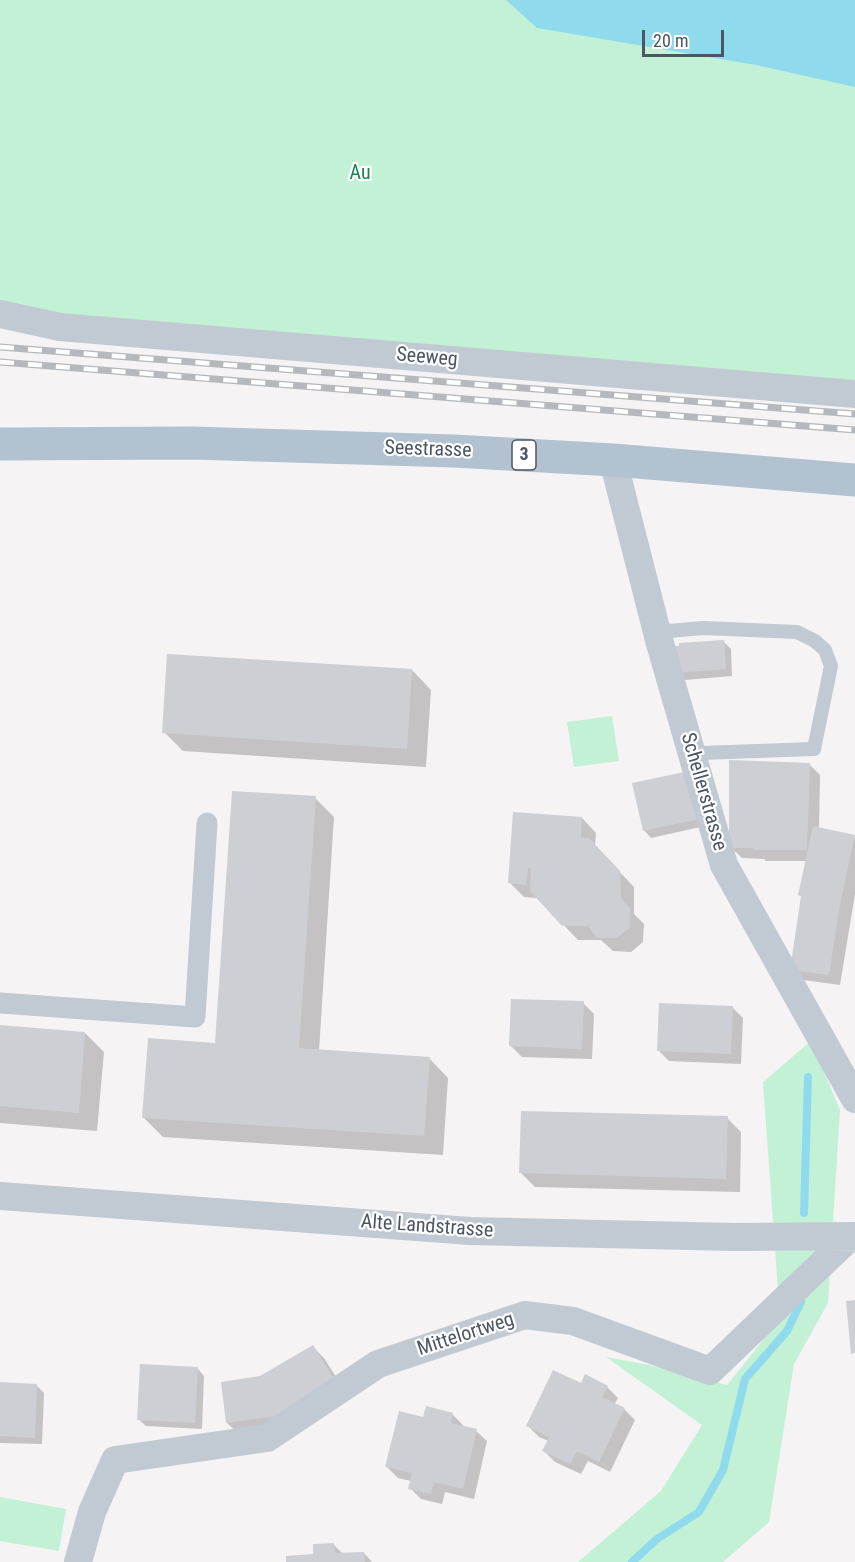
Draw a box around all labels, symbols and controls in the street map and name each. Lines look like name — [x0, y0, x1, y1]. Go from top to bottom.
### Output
scale bar — [645, 18, 728, 56]
text: 20 m — [653, 30, 688, 51]
park label: Au — [349, 162, 371, 186]
street label: Seeweg — [395, 343, 459, 373]
street label: Seestrasse — [384, 436, 472, 464]
road number: 3 — [512, 440, 536, 470]
street label: Schellerstrasse — [675, 730, 731, 854]
street label: Alte Landstrasse — [360, 1210, 494, 1244]
street label: Mittelortweg — [415, 1308, 517, 1362]

